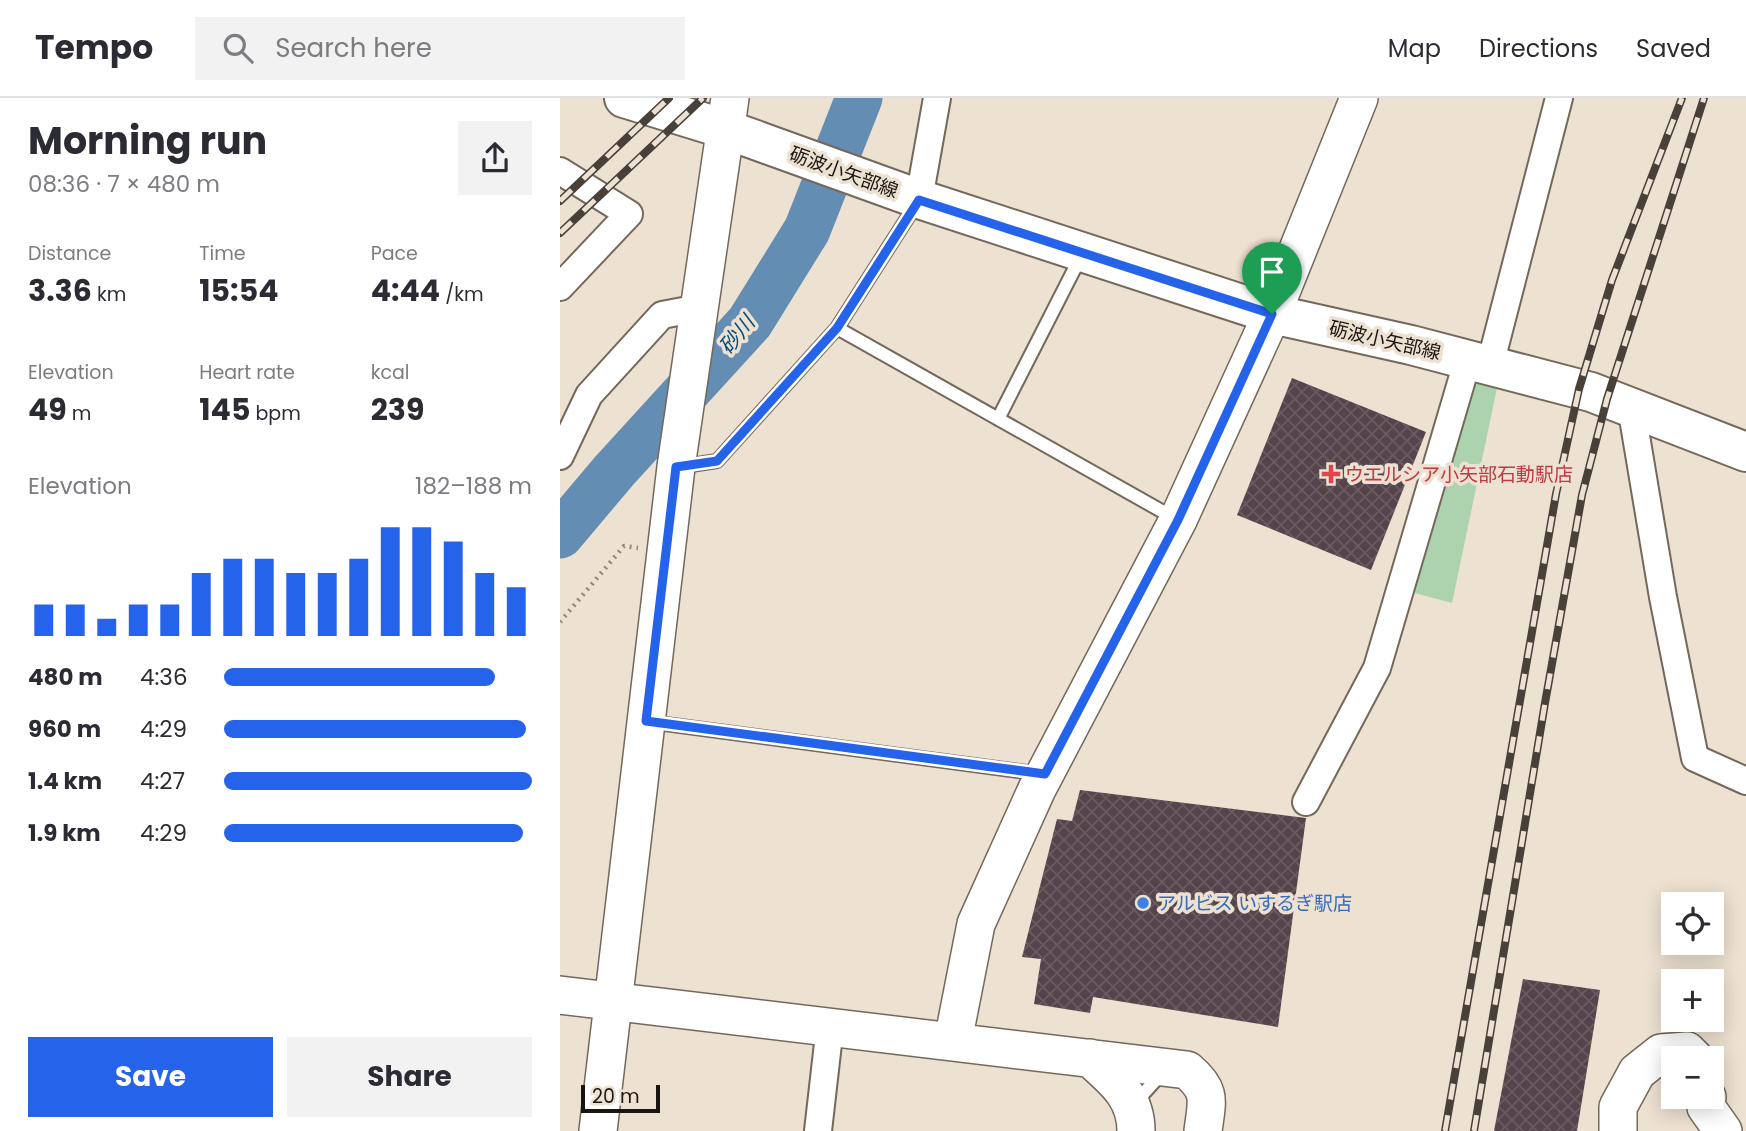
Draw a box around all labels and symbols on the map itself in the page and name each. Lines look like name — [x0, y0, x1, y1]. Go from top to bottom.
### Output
street label: 砺波小矢部線 — [786, 140, 902, 205]
pin — [1242, 242, 1302, 314]
water label: 砂川 — [712, 308, 762, 360]
street label: 砺波小矢部線 — [1326, 315, 1443, 366]
place label: ウエルシア小矢部石動駅店 — [1345, 461, 1573, 488]
marker: ウエルシア小矢部石動駅店 — [1323, 466, 1339, 482]
place label: アルビス いするぎ駅店 — [1157, 890, 1352, 917]
marker: アルビス いするぎ駅店 — [1135, 895, 1151, 911]
scale bar — [581, 1082, 660, 1114]

